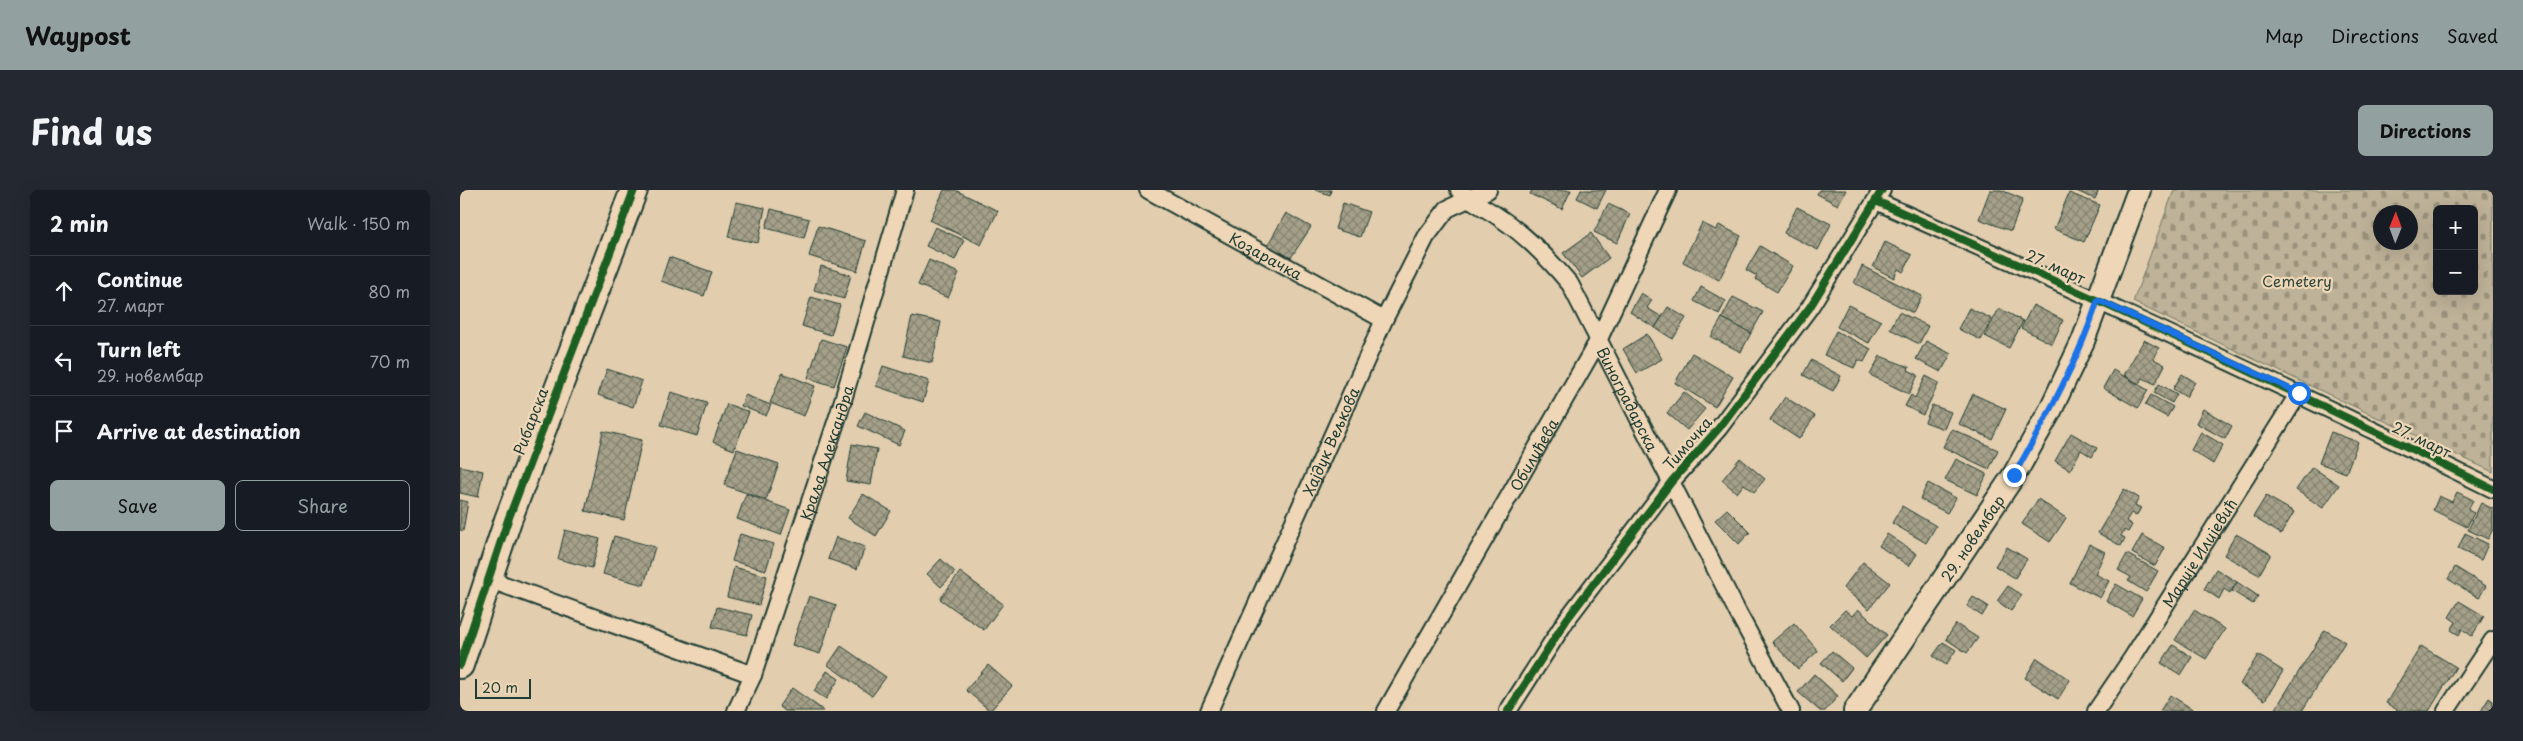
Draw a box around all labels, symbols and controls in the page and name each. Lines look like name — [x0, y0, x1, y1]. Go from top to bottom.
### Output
text: Waypost — [25, 17, 131, 53]
text: Map — [2265, 22, 2303, 49]
text: Directions — [2331, 22, 2419, 49]
text: Saved — [2447, 22, 2498, 49]
text: Find us — [30, 104, 152, 157]
button: Directions — [2358, 105, 2493, 156]
north arrow — [2373, 205, 2418, 250]
map controls — [2433, 205, 2478, 295]
button: + — [2433, 205, 2478, 250]
text: 2 min — [50, 207, 109, 239]
text: Walk · 150 m — [307, 211, 410, 235]
street label: Козарачка — [1225, 226, 1308, 285]
street label: 27. март — [2023, 243, 2090, 290]
button: − — [2433, 250, 2478, 295]
text: Continue — [97, 265, 183, 293]
park label: Cemetery — [2262, 269, 2332, 292]
icon: ahead — [50, 277, 78, 305]
text: 80 m — [368, 279, 410, 303]
text: 27. март — [97, 293, 164, 317]
text: Turn left — [97, 335, 181, 363]
street label: Виноградарска — [1592, 342, 1665, 455]
icon: left — [50, 347, 78, 375]
text: 70 m — [370, 349, 410, 373]
text: 29. новембар — [97, 363, 204, 387]
street label: Краља Александра — [793, 381, 858, 523]
street label: Хајдук Вељкова — [1296, 382, 1365, 499]
route start — [2288, 382, 2311, 405]
street label: Рибарска — [507, 383, 554, 458]
street label: Тимочка — [1657, 411, 1717, 475]
street label: Обилићева — [1503, 413, 1563, 495]
street label: 27. март — [2389, 415, 2456, 464]
icon: arrive — [50, 417, 78, 445]
text: Arrive at destination — [97, 417, 301, 445]
route end — [2003, 464, 2026, 487]
button: Save — [50, 480, 225, 531]
button: Share — [235, 480, 410, 531]
street label: 29. новембар — [1934, 490, 2009, 586]
street label: Марије Илијевић — [2156, 493, 2242, 611]
scale bar — [475, 676, 531, 699]
text: 20 m — [482, 677, 518, 698]

